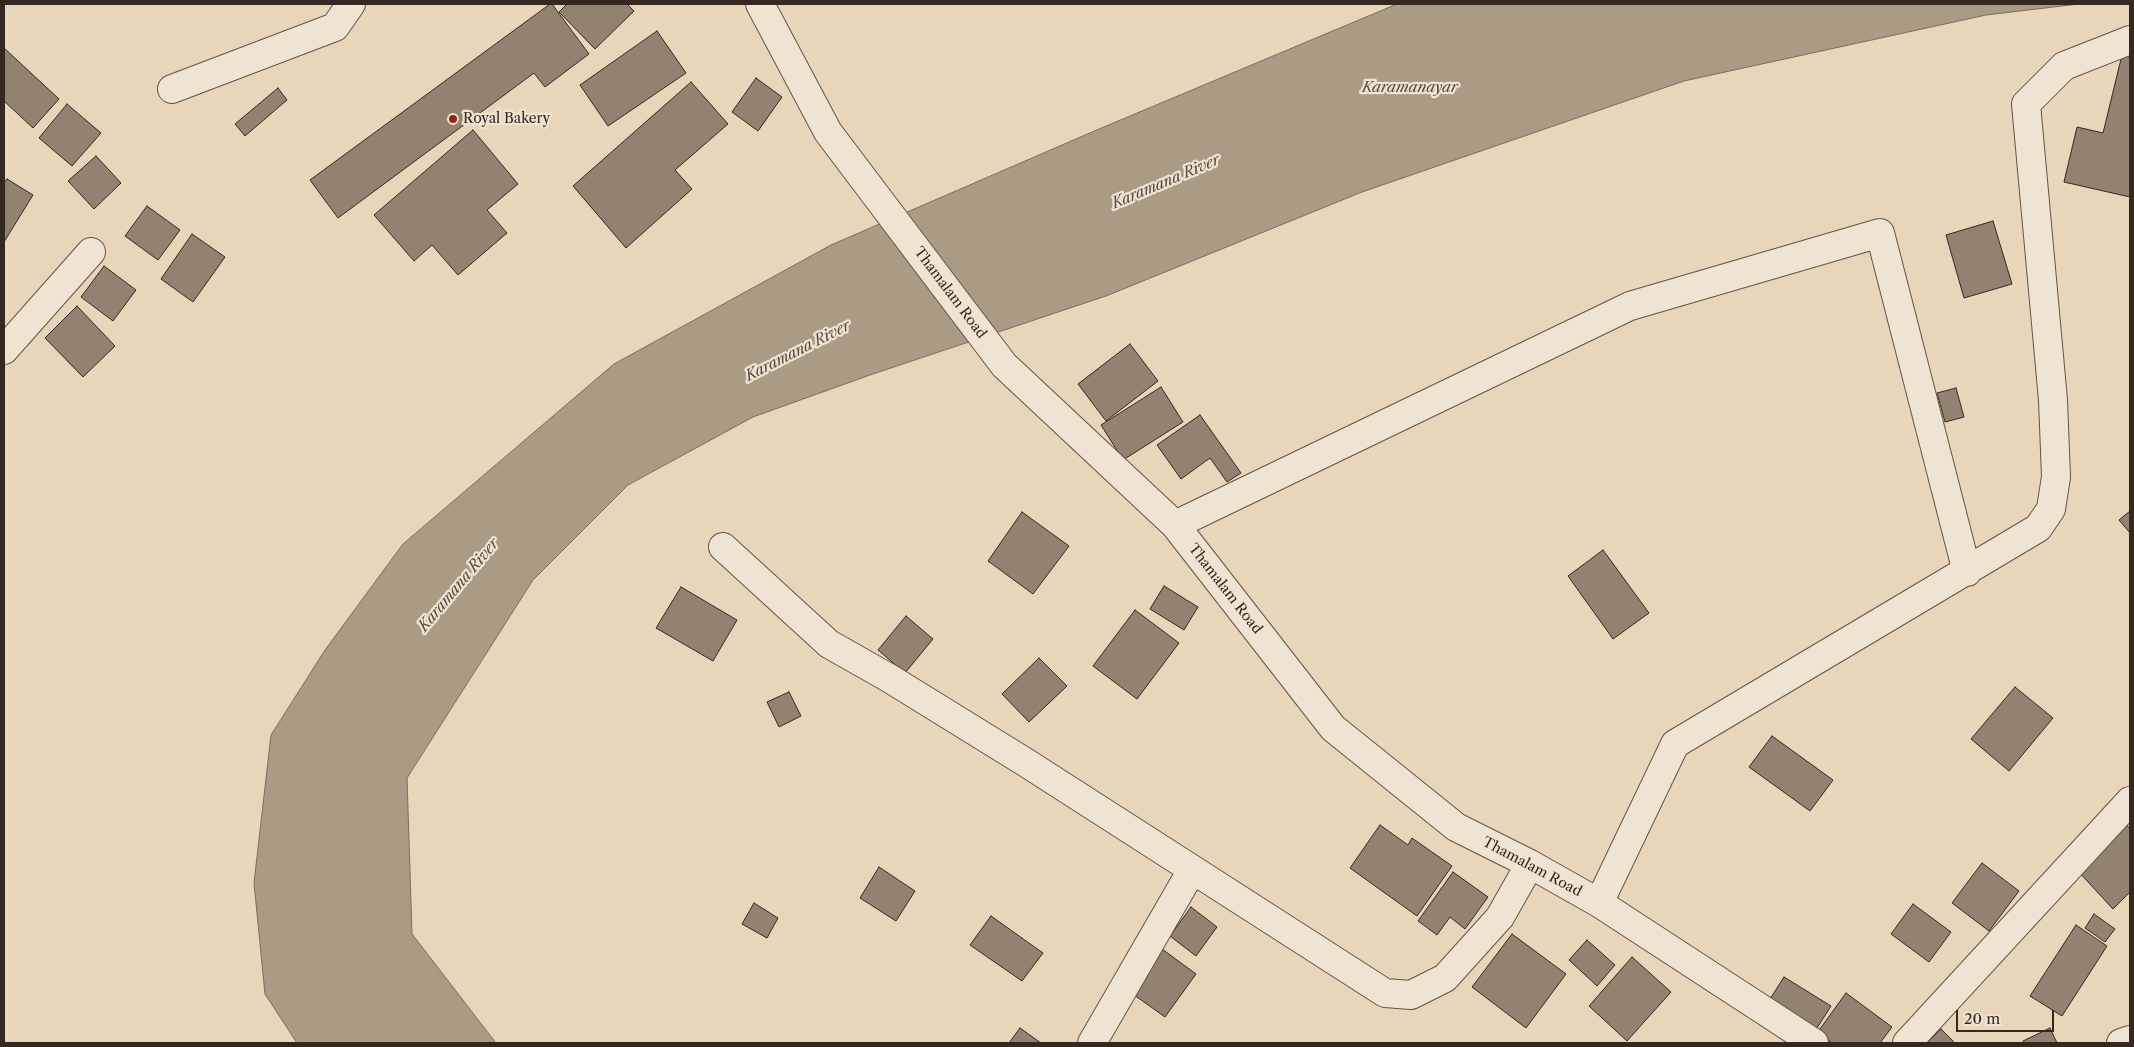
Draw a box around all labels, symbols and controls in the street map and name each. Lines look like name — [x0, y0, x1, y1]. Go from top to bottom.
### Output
water label: Karamanayar — [1362, 79, 1458, 97]
place label: Royal Bakery — [463, 111, 550, 127]
marker: Royal Bakery — [447, 113, 459, 125]
water label: Karamana River — [1109, 151, 1223, 213]
street label: Thamalam Road — [910, 244, 990, 342]
water label: Karamana River — [742, 317, 854, 385]
water label: Karamana River — [415, 535, 503, 635]
street label: Thamalam Road — [1185, 540, 1265, 638]
street label: Thamalam Road — [1480, 834, 1584, 900]
scale bar — [1959, 1000, 2056, 1032]
text: 20 m — [1964, 1009, 2000, 1028]

